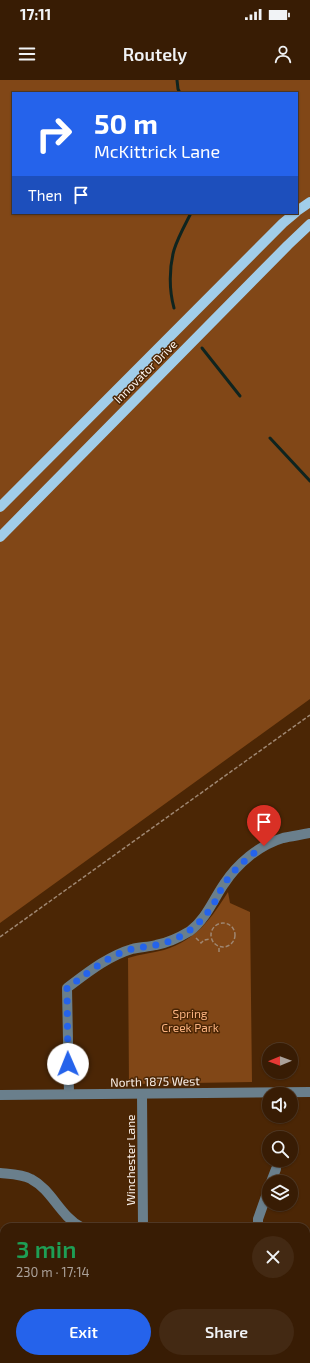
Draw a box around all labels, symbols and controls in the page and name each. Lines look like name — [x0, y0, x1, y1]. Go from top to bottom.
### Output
text: 17:11 — [20, 5, 51, 23]
icon: menu — [16, 43, 38, 65]
text: Routely — [123, 43, 187, 65]
icon: person — [272, 43, 294, 65]
text: 50 m — [94, 106, 158, 140]
icon: right — [28, 108, 80, 160]
text: McKittrick Lane — [94, 140, 220, 162]
icon: arrive — [70, 184, 92, 206]
text: Then — [28, 186, 62, 204]
street label: Innovator Drive — [110, 336, 180, 406]
pin — [247, 805, 281, 846]
icon: arrive — [253, 811, 275, 833]
park label: Spring Creek Park — [161, 1006, 219, 1034]
position arrow — [47, 1043, 89, 1085]
north arrow — [262, 1043, 298, 1079]
map controls — [262, 1043, 298, 1211]
street label: North 1875 West — [110, 1073, 200, 1089]
button: sound — [262, 1087, 298, 1123]
street label: Winchester Lane — [123, 1114, 137, 1206]
button: search — [262, 1131, 298, 1167]
button: layers — [262, 1175, 298, 1211]
text: 3 min — [16, 1234, 76, 1263]
button: close — [252, 1236, 294, 1278]
text: 230 m · 17:14 — [16, 1264, 90, 1280]
button: Exit — [16, 1309, 151, 1355]
button: Share — [159, 1309, 294, 1355]

